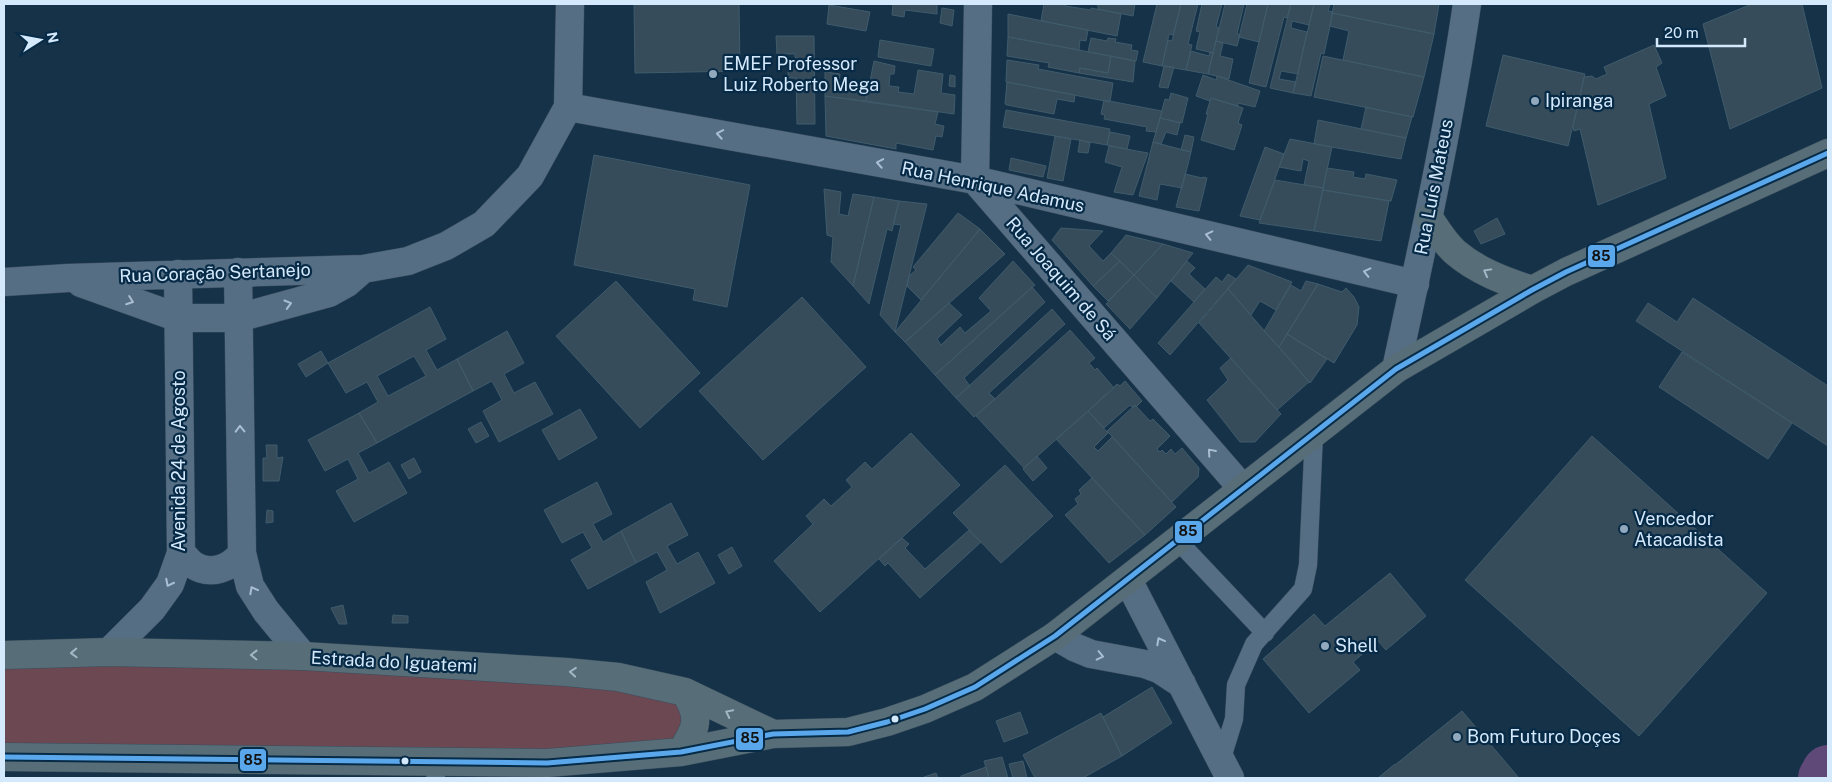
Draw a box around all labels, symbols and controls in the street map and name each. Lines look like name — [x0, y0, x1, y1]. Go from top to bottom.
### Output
north arrow — [15, 15, 65, 65]
scale bar — [1657, 15, 1744, 47]
text: 20 m — [1664, 24, 1699, 41]
text: N — [44, 31, 62, 44]
place label: EMEF Professor Luiz Roberto Mega — [723, 53, 879, 95]
marker: EMEF Professor Luiz Roberto Mega — [707, 68, 719, 80]
place label: Ipiranga — [1545, 90, 1613, 111]
marker: Ipiranga — [1529, 95, 1541, 107]
street label: Rua Luís Mateus — [1410, 117, 1457, 256]
one-way arrow — [715, 130, 724, 140]
street label: Rua Henrique Adamus — [900, 157, 1087, 216]
one-way arrow — [875, 159, 884, 169]
street label: Rua Joaquim de Sá — [1002, 213, 1121, 345]
one-way arrow — [1205, 230, 1214, 241]
line badge: 85 — [1587, 244, 1616, 268]
text: 85 — [1592, 248, 1610, 264]
street label: Rua Coração Sertanejo — [119, 259, 311, 286]
one-way arrow — [1363, 267, 1372, 278]
one-way arrow — [1483, 268, 1492, 278]
one-way arrow — [126, 295, 134, 305]
one-way arrow — [283, 300, 291, 310]
street label: Avenida 24 de Agosto — [168, 370, 189, 552]
one-way arrow — [235, 425, 246, 433]
one-way arrow — [1208, 449, 1217, 458]
place label: Vencedor Atacadista — [1634, 508, 1723, 550]
line badge: 85 — [1174, 520, 1203, 544]
text: 85 — [1179, 523, 1197, 539]
marker: Vencedor Atacadista — [1618, 523, 1630, 535]
one-way arrow — [165, 578, 175, 587]
one-way arrow — [249, 586, 259, 595]
place label: Shell — [1335, 635, 1378, 656]
one-way arrow — [1156, 637, 1166, 646]
marker: Shell — [1319, 640, 1331, 652]
street label: Estrada do Iguatemi — [310, 647, 478, 676]
one-way arrow — [70, 648, 78, 658]
one-way arrow — [250, 650, 258, 661]
one-way arrow — [1095, 650, 1104, 661]
one-way arrow — [569, 667, 577, 678]
one-way arrow — [725, 709, 734, 719]
unlabelled marker — [890, 714, 900, 724]
place label: Bom Futuro Doçes — [1467, 726, 1621, 747]
line badge: 85 — [735, 727, 764, 751]
text: 85 — [741, 730, 759, 746]
marker: Bom Futuro Doçes — [1451, 731, 1463, 743]
line badge: 85 — [239, 748, 267, 772]
text: 85 — [244, 752, 262, 768]
unlabelled marker — [400, 756, 410, 766]

